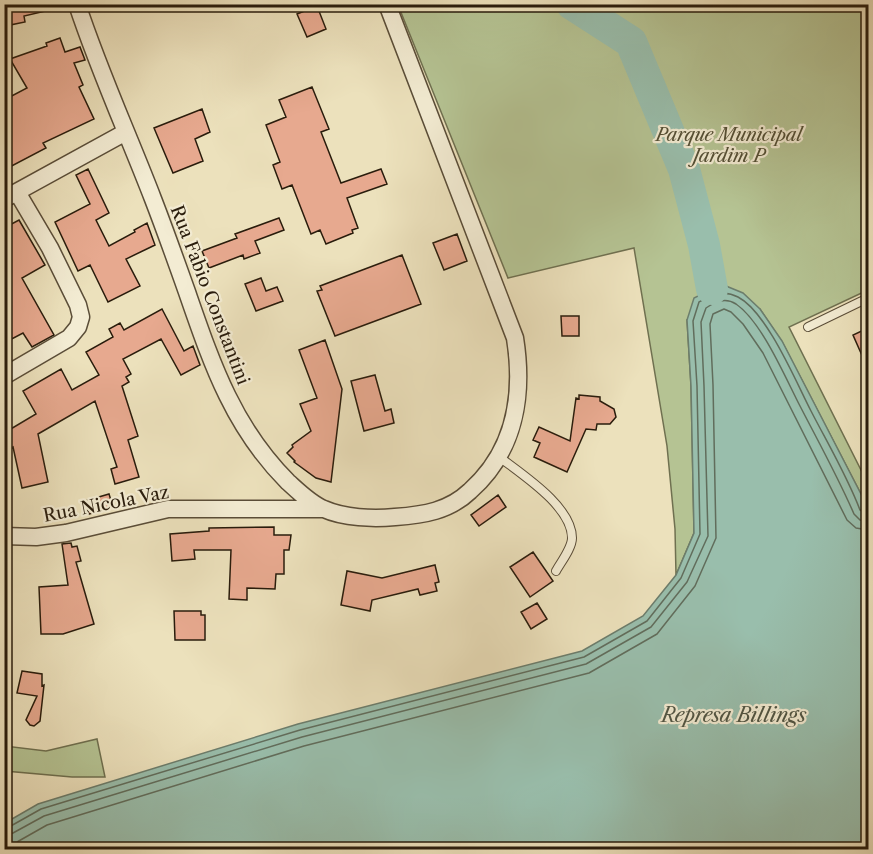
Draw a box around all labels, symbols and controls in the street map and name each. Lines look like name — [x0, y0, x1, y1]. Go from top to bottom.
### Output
park label: Parque Municipal Jardim P — [654, 124, 804, 167]
street label: Rua Fabio Constantini — [166, 202, 255, 388]
street label: Rua Nicola Vaz — [41, 481, 171, 527]
water label: Represa Billings — [660, 703, 807, 727]

